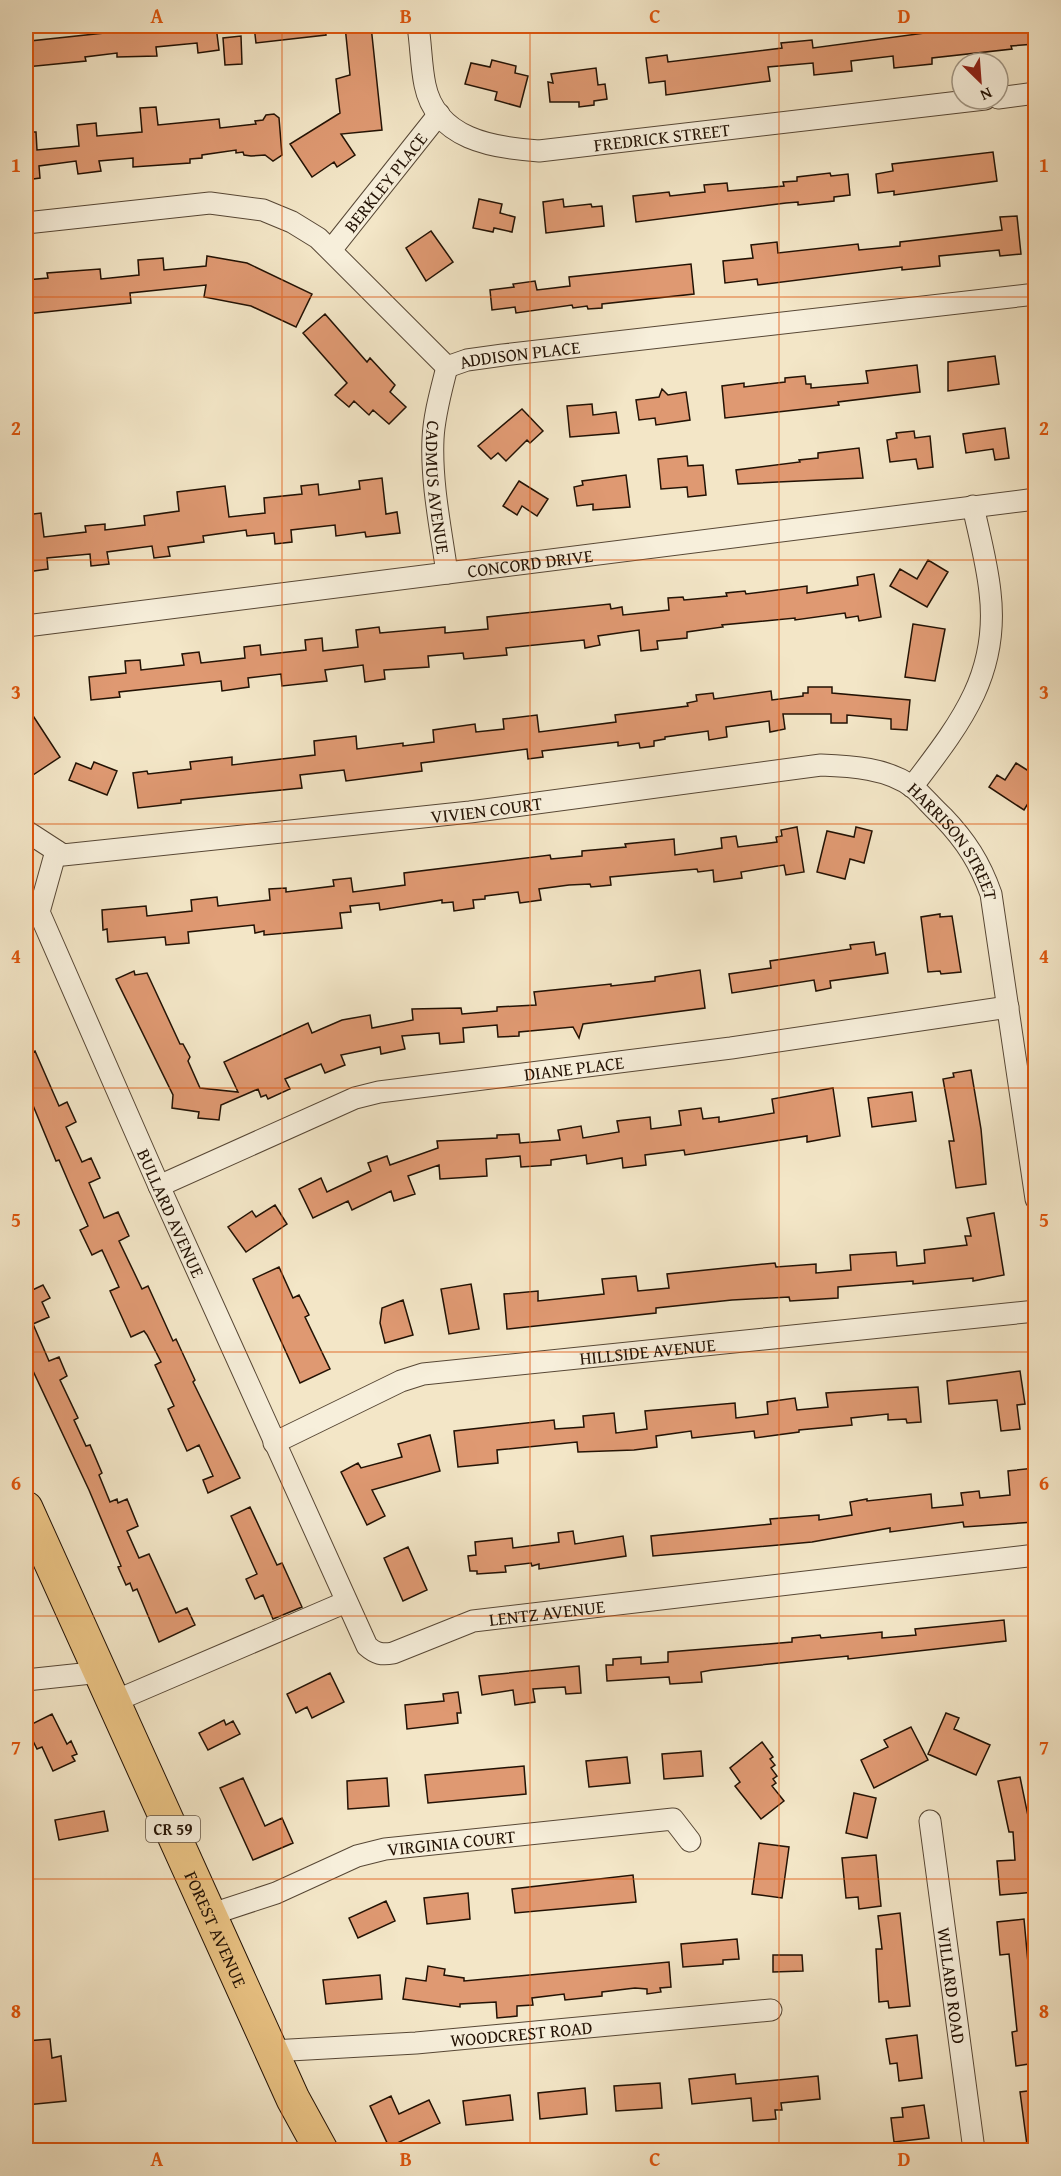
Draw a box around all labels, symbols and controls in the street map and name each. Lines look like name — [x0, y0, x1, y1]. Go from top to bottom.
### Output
text: A — [151, 1, 164, 30]
text: B — [400, 1, 412, 30]
text: C — [649, 1, 661, 30]
text: D — [897, 1, 911, 30]
north arrow — [950, 51, 1010, 111]
text: N — [976, 81, 996, 108]
street label: FREDRICK STREET — [592, 115, 732, 158]
street label: BERKLEY PLACE — [337, 126, 433, 238]
text: 1 — [11, 150, 21, 179]
text: 1 — [1039, 150, 1049, 179]
street label: ADDISON PLACE — [455, 333, 581, 375]
text: 2 — [11, 413, 21, 442]
text: 2 — [1039, 413, 1049, 442]
street label: CADMUS AVENUE — [419, 419, 457, 556]
street label: CONCORD DRIVE — [466, 541, 594, 584]
text: 3 — [11, 677, 21, 706]
text: 3 — [1039, 677, 1049, 706]
street label: HARRISON STREET — [902, 775, 1005, 902]
street label: VIVIEN COURT — [429, 789, 544, 830]
text: 4 — [11, 941, 21, 970]
text: 4 — [1039, 941, 1049, 970]
street label: DIANE PLACE — [522, 1048, 625, 1087]
street label: BULLARD AVENUE — [131, 1144, 212, 1282]
text: 5 — [11, 1205, 21, 1234]
text: 5 — [1039, 1205, 1049, 1234]
street label: HILLSIDE AVENUE — [578, 1331, 717, 1371]
text: 6 — [11, 1468, 21, 1497]
text: 6 — [1039, 1468, 1049, 1497]
street label: LENTZ AVENUE — [487, 1592, 606, 1633]
text: 7 — [11, 1732, 21, 1761]
text: 7 — [1039, 1732, 1049, 1761]
road number: CR 59 — [146, 1816, 200, 1842]
street label: VIRGINIA COURT — [386, 1822, 517, 1862]
street label: FOREST AVENUE — [178, 1866, 254, 1992]
street label: WILLARD ROAD — [931, 1926, 973, 2046]
text: 8 — [11, 1996, 21, 2025]
text: 8 — [1039, 1996, 1049, 2025]
street label: WOODCREST ROAD — [449, 2013, 594, 2053]
text: A — [151, 2144, 164, 2173]
text: B — [400, 2144, 412, 2173]
text: C — [649, 2144, 661, 2173]
text: D — [897, 2144, 911, 2173]

